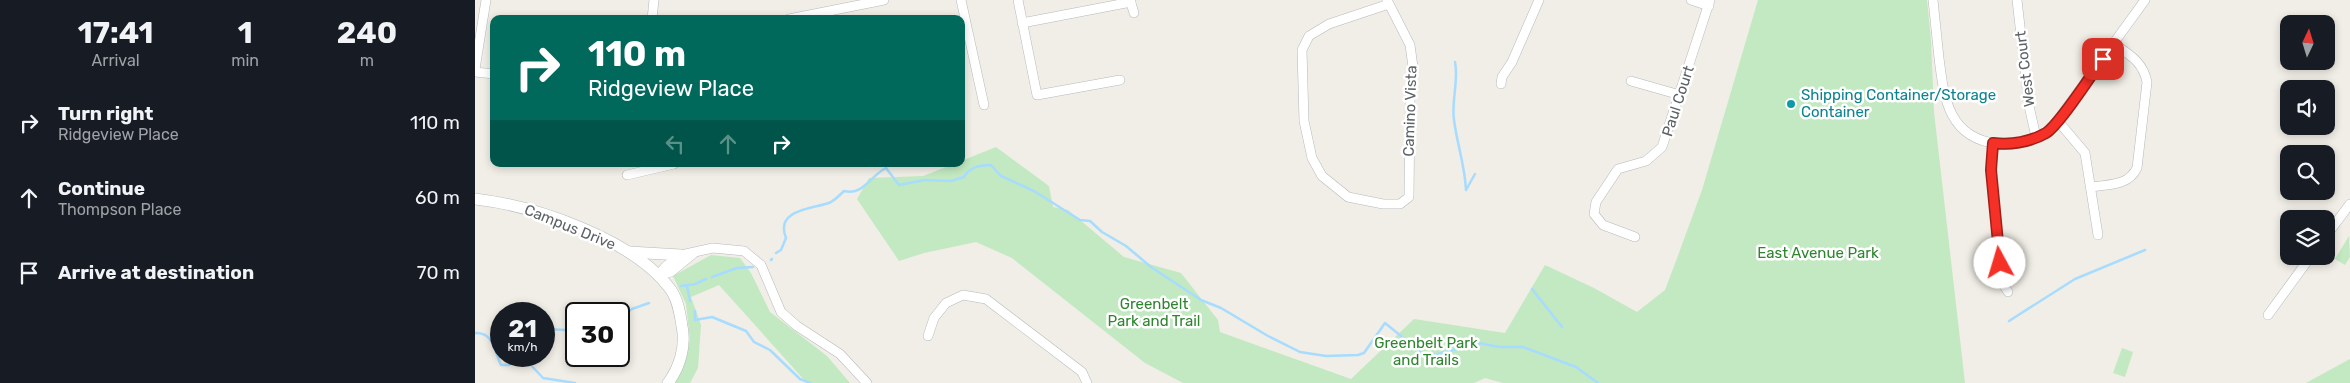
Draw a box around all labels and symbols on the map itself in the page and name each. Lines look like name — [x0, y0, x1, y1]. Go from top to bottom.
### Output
north arrow — [2280, 15, 2335, 70]
street label: West Court — [2011, 30, 2039, 108]
pin — [2082, 38, 2124, 80]
street label: Paul Court — [1658, 63, 1698, 139]
street label: Camino Vista — [1399, 65, 1421, 157]
place label: Shipping Container/Storage Container — [1801, 86, 1996, 121]
marker: Shipping Container/Storage Container — [1785, 98, 1797, 110]
street label: Campus Drive — [522, 200, 618, 254]
position arrow — [1973, 236, 2025, 288]
park label: East Avenue Park — [1757, 244, 1879, 262]
park label: Greenbelt Park and Trail — [1108, 295, 1200, 330]
speed limit sign: 30 — [565, 302, 630, 367]
park label: Greenbelt Park and Trails — [1374, 334, 1478, 369]

